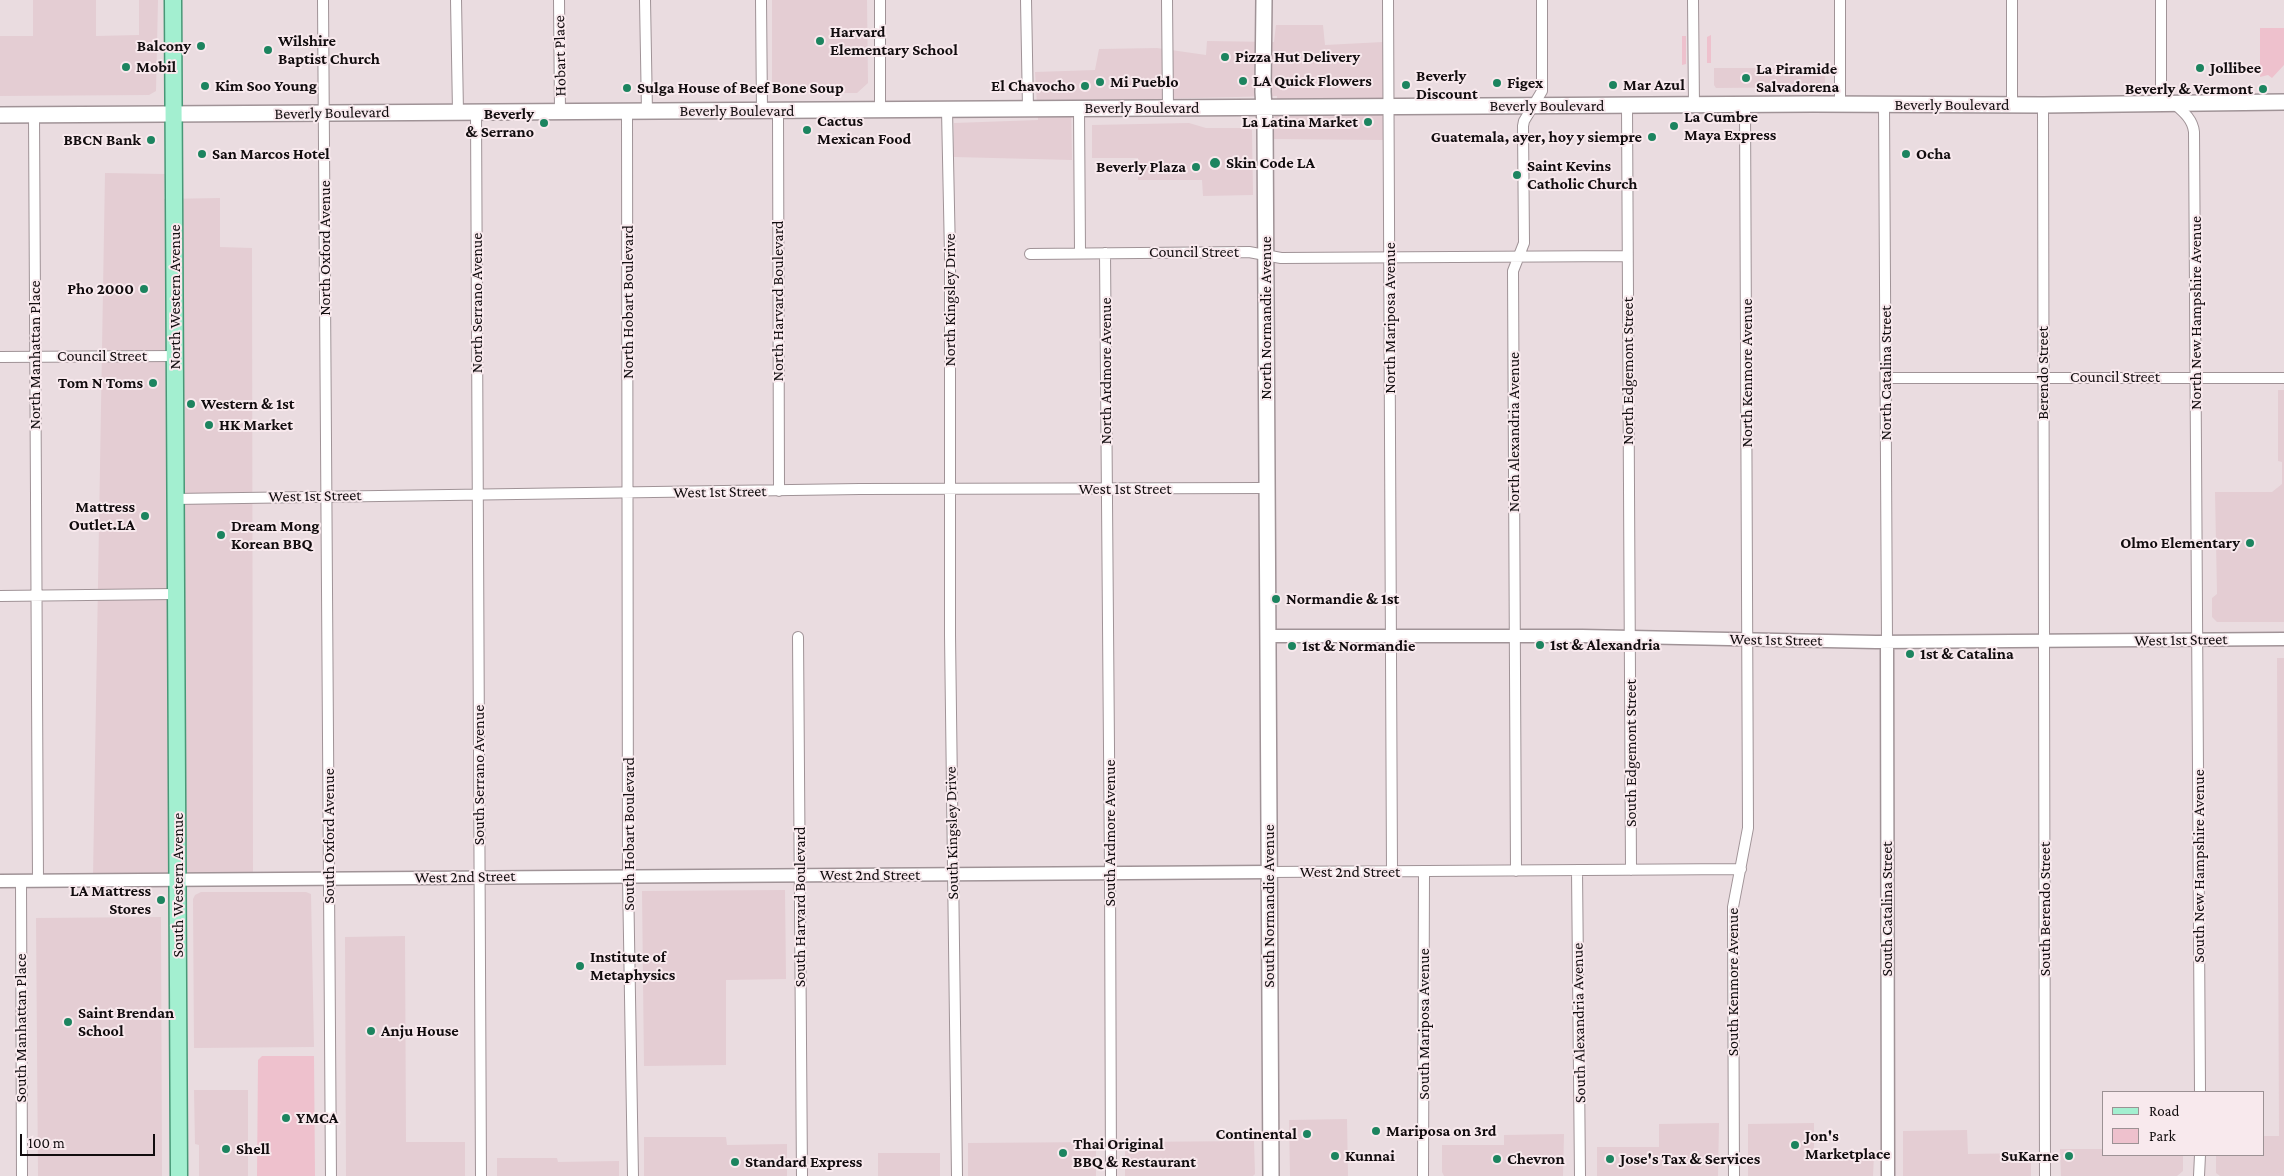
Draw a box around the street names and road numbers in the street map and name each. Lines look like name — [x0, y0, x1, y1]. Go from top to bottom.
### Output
street label: Hobart Place — [550, 15, 570, 97]
street label: Beverly Boulevard — [1895, 95, 2009, 115]
street label: Beverly Boulevard — [1490, 96, 1604, 116]
street label: Beverly Boulevard — [1085, 98, 1199, 118]
street label: Beverly Boulevard — [680, 101, 794, 121]
street label: Beverly Boulevard — [274, 102, 390, 124]
street label: North Oxford Avenue — [315, 180, 335, 316]
street label: North New Hampshire Avenue — [2186, 216, 2206, 410]
street label: North Harvard Boulevard — [768, 221, 788, 381]
street label: North Western Avenue — [165, 225, 185, 369]
street label: North Hobart Boulevard — [618, 225, 638, 379]
street label: North Serrano Avenue — [467, 233, 487, 373]
street label: North Kingsley Drive — [940, 233, 960, 367]
street label: North Normandie Avenue — [1256, 236, 1276, 400]
street label: Council Street — [1149, 242, 1239, 262]
street label: North Mariposa Avenue — [1380, 242, 1400, 394]
street label: North Manhattan Place — [25, 281, 45, 429]
street label: North Ardmore Avenue — [1096, 297, 1116, 445]
street label: North Edgemont Street — [1618, 297, 1638, 445]
street label: North Kenmore Avenue — [1737, 299, 1757, 447]
street label: North Catalina Street — [1876, 305, 1896, 441]
street label: Berendo Street — [2033, 326, 2053, 420]
street label: Council Street — [57, 346, 147, 366]
street label: North Alexandria Avenue — [1504, 352, 1524, 512]
street label: Council Street — [2070, 367, 2160, 387]
street label: West 1st Street — [1078, 479, 1172, 499]
street label: West 1st Street — [673, 482, 767, 502]
street label: West 1st Street — [268, 486, 362, 506]
street label: West 1st Street — [1729, 630, 1823, 650]
street label: West 1st Street — [2134, 630, 2228, 650]
street label: South Edgemont Street — [1621, 679, 1641, 827]
street label: South Serrano Avenue — [469, 705, 489, 845]
street label: South Hobart Boulevard — [619, 757, 639, 911]
street label: South Ardmore Avenue — [1100, 760, 1120, 906]
street label: South Kingsley Drive — [941, 766, 963, 900]
street label: South Oxford Avenue — [319, 768, 339, 904]
street label: South New Hampshire Avenue — [2189, 769, 2209, 963]
street label: South Western Avenue — [168, 813, 188, 957]
street label: South Normandie Avenue — [1259, 824, 1279, 988]
street label: South Harvard Boulevard — [790, 827, 810, 987]
street label: South Catalina Street — [1877, 841, 1897, 977]
street label: South Berendo Street — [2035, 842, 2055, 976]
street label: West 2nd Street — [1300, 862, 1400, 882]
street label: West 2nd Street — [820, 865, 920, 885]
street label: West 2nd Street — [414, 867, 516, 887]
street label: South Kenmore Avenue — [1723, 908, 1743, 1056]
street label: South Alexandria Avenue — [1568, 943, 1590, 1103]
street label: South Mariposa Avenue — [1414, 948, 1434, 1100]
street label: South Manhattan Place — [11, 954, 31, 1102]

